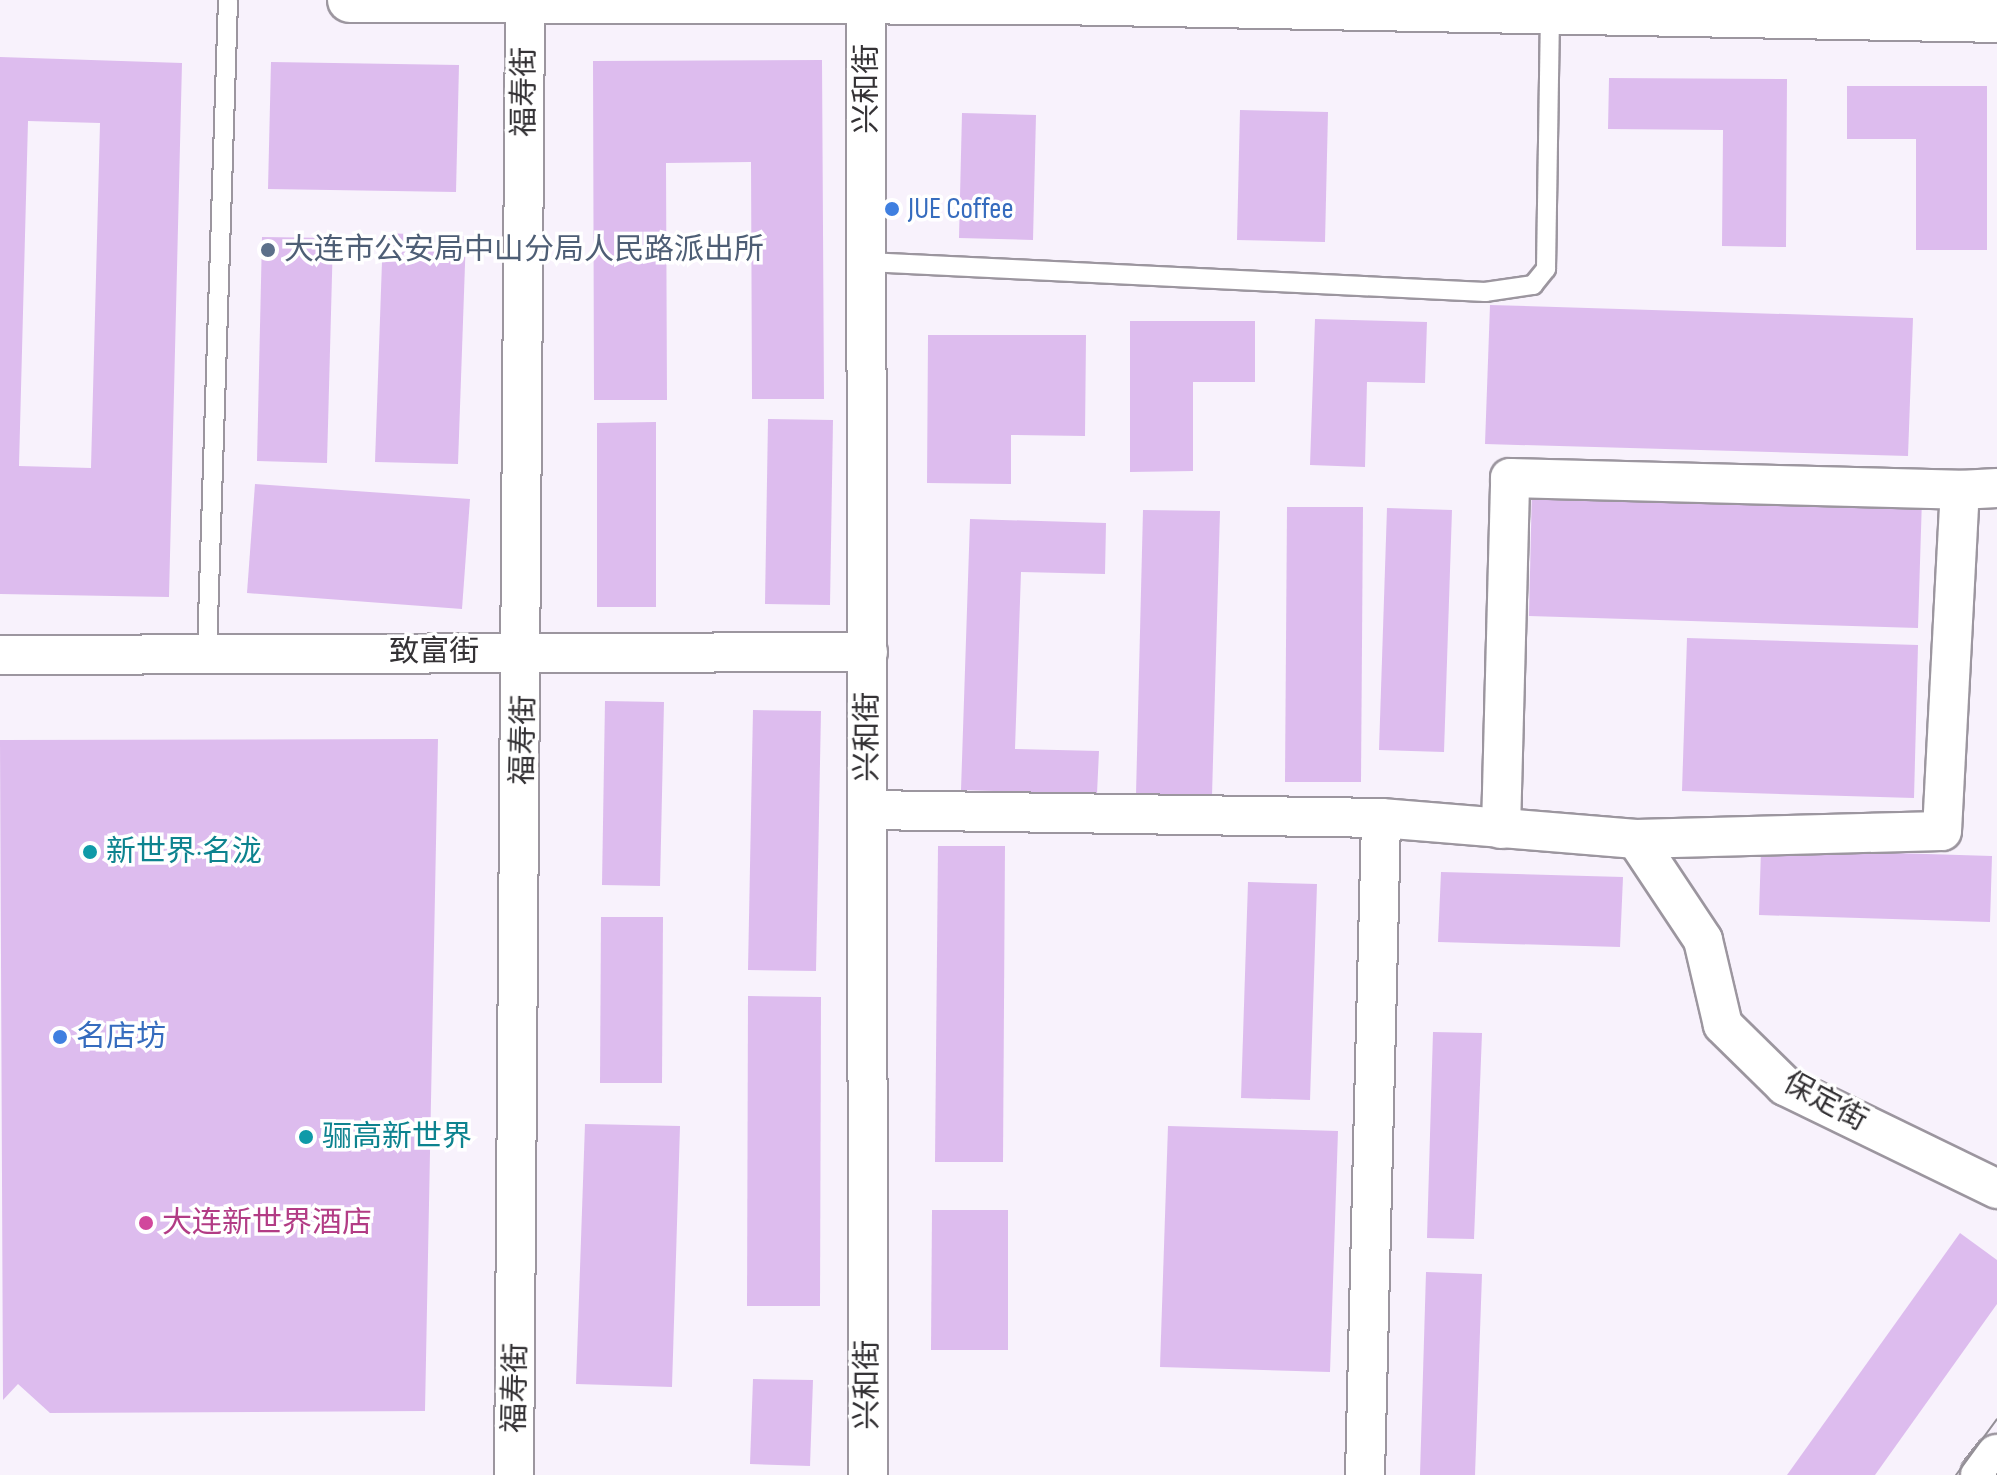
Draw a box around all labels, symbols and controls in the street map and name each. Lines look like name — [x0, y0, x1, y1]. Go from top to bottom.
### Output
street label: 兴和街 — [849, 44, 885, 134]
street label: 福寿街 — [507, 47, 543, 137]
place label: JUE Coffee — [908, 191, 1013, 227]
marker: JUE Coffee — [883, 200, 901, 218]
place label: 大连市公安局中山分局人民路派出所 — [284, 232, 764, 268]
marker: 大连市公安局中山分局人民路派出所 — [259, 241, 277, 259]
street label: 致富街 — [389, 634, 479, 670]
street label: 兴和街 — [850, 692, 886, 782]
street label: 福寿街 — [505, 695, 543, 785]
place label: 新世界·名泷 — [106, 834, 262, 870]
marker: 新世界·名泷 — [81, 843, 99, 861]
place label: 名店坊 — [76, 1019, 166, 1055]
marker: 名店坊 — [51, 1028, 69, 1046]
street label: 保定街 — [1777, 1065, 1873, 1139]
place label: 骊高新世界 — [322, 1119, 472, 1155]
marker: 骊高新世界 — [297, 1128, 315, 1146]
place label: 大连新世界酒店 — [162, 1205, 372, 1241]
marker: 大连新世界酒店 — [137, 1214, 155, 1232]
street label: 兴和街 — [850, 1340, 886, 1430]
street label: 福寿街 — [497, 1343, 535, 1433]

